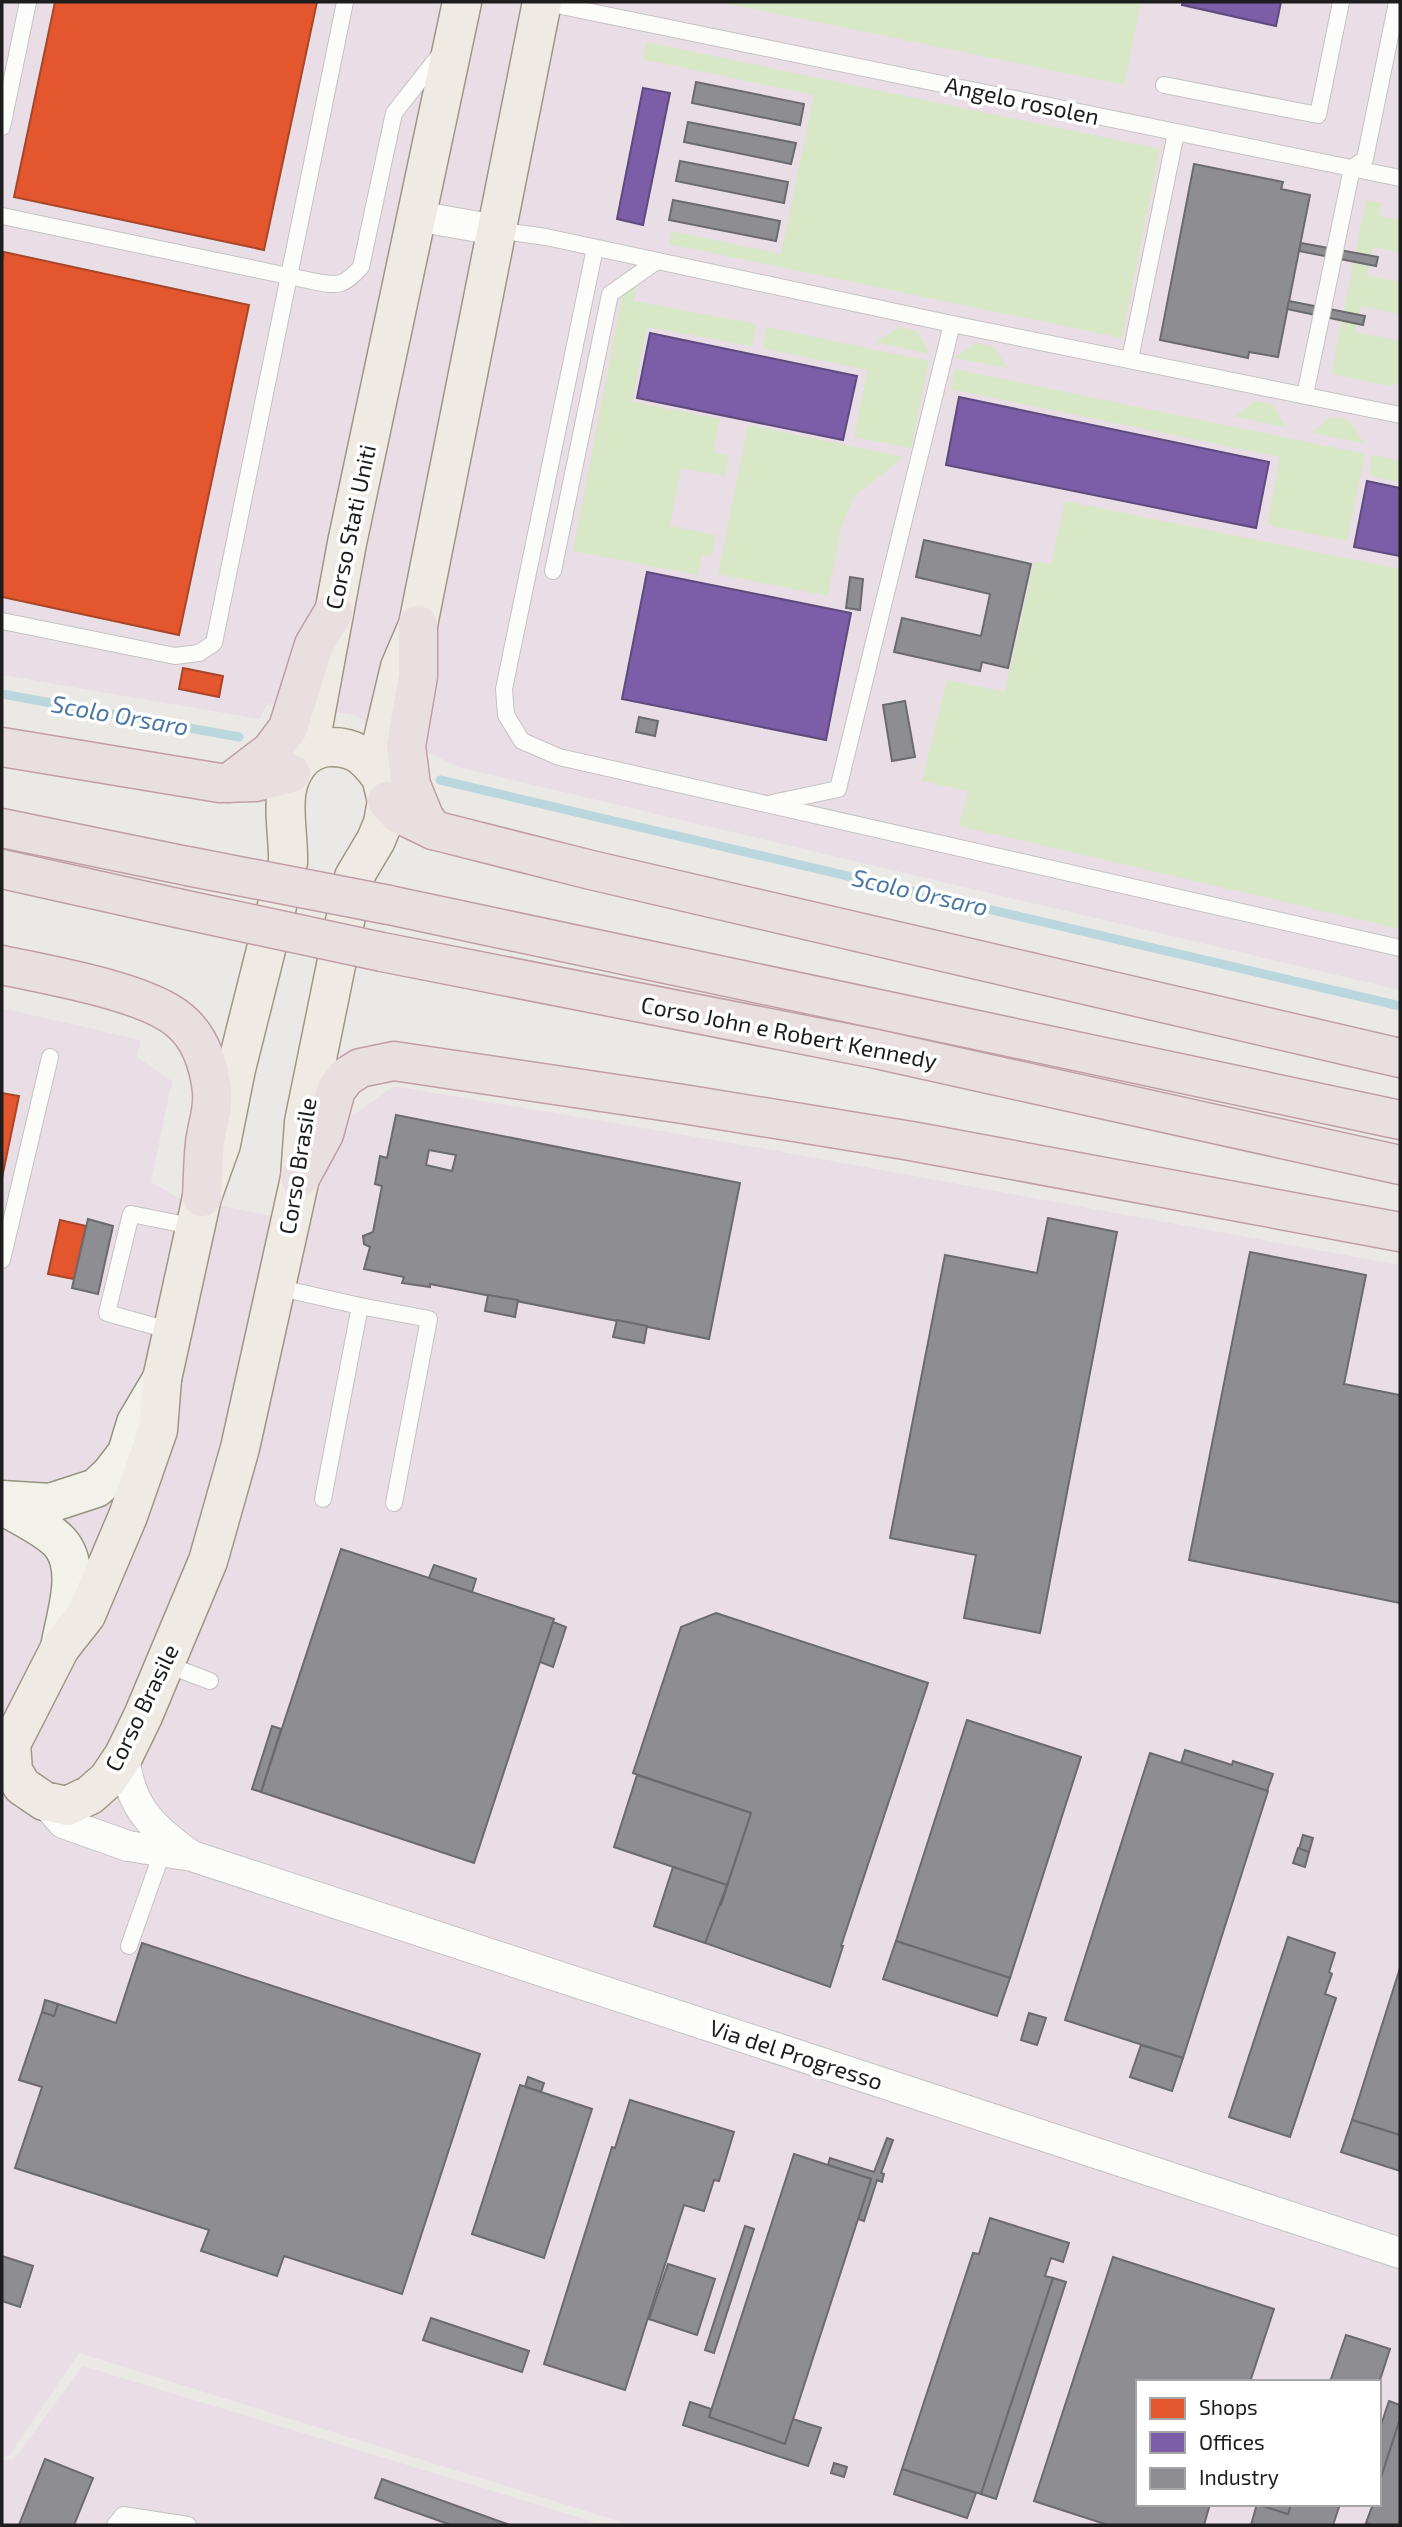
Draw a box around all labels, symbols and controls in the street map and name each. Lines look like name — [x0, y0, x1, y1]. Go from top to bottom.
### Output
street label: Angelo rosolen — [942, 70, 1102, 130]
street label: Corso Stati Uniti — [319, 442, 381, 612]
water label: Scolo Orsaro — [49, 688, 191, 741]
water label: Scolo Orsaro — [850, 862, 991, 921]
street label: Corso John e Robert Kennedy — [639, 990, 940, 1074]
street label: Corso Brasile — [272, 1096, 322, 1236]
street label: Corso Brasile — [98, 1639, 184, 1776]
street label: Via del Progresso — [706, 2013, 886, 2095]
legend — [1136, 2380, 1381, 2506]
text: Shops — [1199, 2394, 1258, 2419]
text: Offices — [1199, 2429, 1265, 2454]
text: Industry — [1199, 2464, 1279, 2489]

